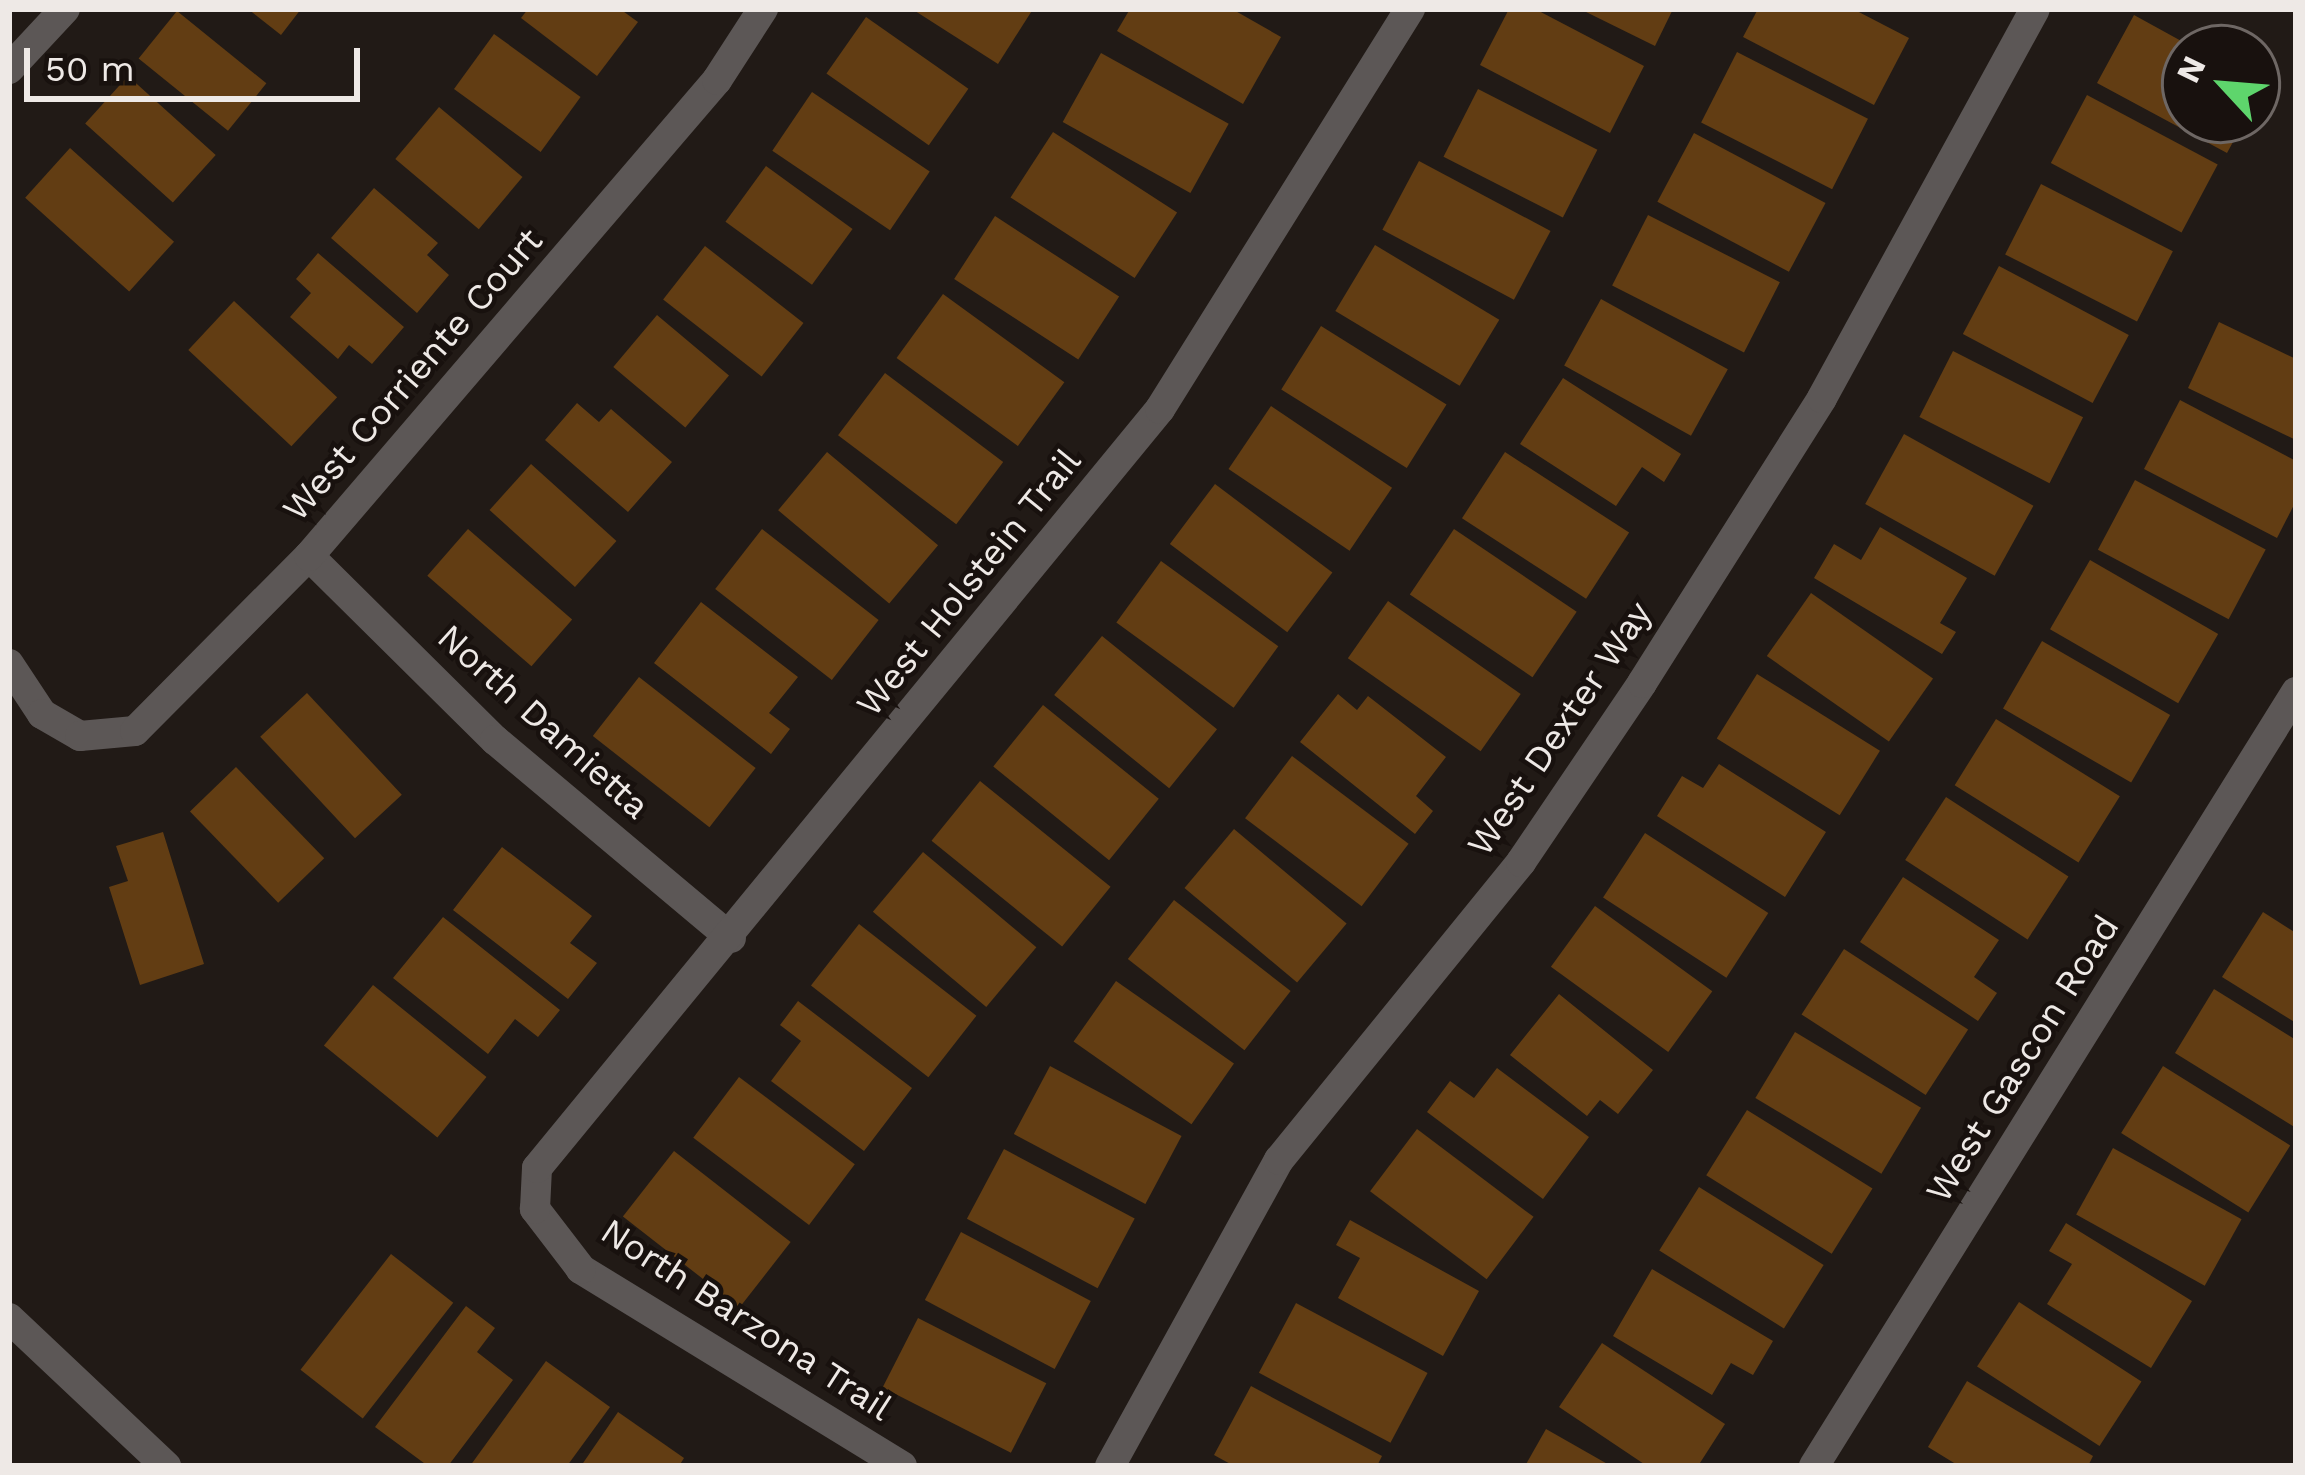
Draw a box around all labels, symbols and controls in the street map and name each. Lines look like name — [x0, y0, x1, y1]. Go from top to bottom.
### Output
scale bar — [30, 24, 366, 98]
north arrow — [2161, 24, 2281, 144]
text: 50 m — [45, 48, 135, 90]
text: N — [2168, 50, 2214, 89]
street label: West Corriente Court — [274, 220, 552, 530]
street label: West Holstein Trail — [848, 440, 1090, 726]
street label: West Dexter Way — [1458, 593, 1662, 865]
street label: North Damietta — [428, 616, 658, 828]
street label: West Gascon Road — [1917, 908, 2129, 1210]
street label: North Barzona Trail — [592, 1209, 900, 1431]

